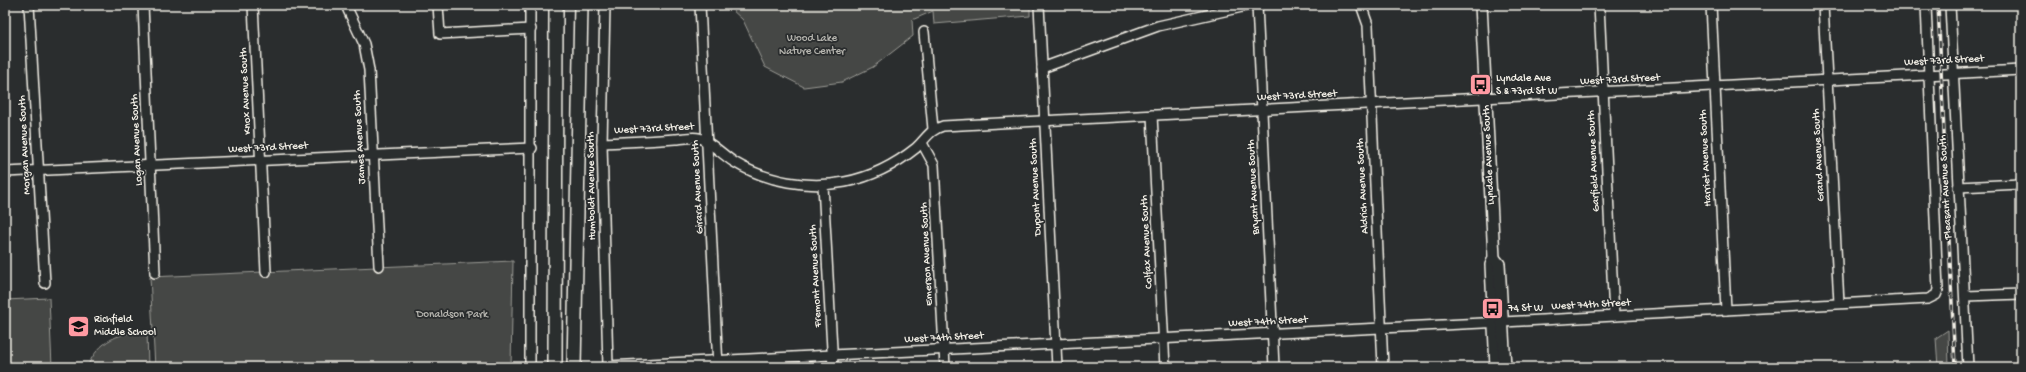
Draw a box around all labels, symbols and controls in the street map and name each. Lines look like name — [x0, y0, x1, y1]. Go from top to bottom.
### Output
park label: Wood Lake Nature Center — [779, 33, 846, 58]
street label: Knox Avenue South — [238, 47, 254, 135]
street label: West 73rd Street — [1904, 53, 1986, 69]
bus stop icon: Lyndale Ave S & 73rd St W — [1468, 72, 1494, 98]
street label: West 73rd Street — [1580, 72, 1662, 88]
place label: Lyndale Ave S & 73rd St W — [1496, 73, 1557, 98]
street label: West 73rd Street — [1257, 88, 1339, 104]
street label: James Avenue South — [352, 90, 368, 184]
street label: Logan Avenue South — [129, 94, 145, 186]
street label: Morgan Avenue South — [16, 95, 34, 195]
street label: Lyndale Avenue South — [1480, 105, 1498, 205]
street label: Grand Avenue South — [1811, 108, 1827, 202]
street label: Harriet Avenue South — [1697, 109, 1715, 207]
street label: Garfield Avenue South — [1584, 110, 1603, 212]
street label: West 73rd Street — [614, 121, 696, 137]
street label: Humboldt Avenue South — [585, 131, 599, 240]
street label: Pleasant Avenue South — [1937, 134, 1955, 241]
street label: Dupont Avenue South — [1027, 138, 1045, 237]
street label: Aldrich Avenue South — [1354, 138, 1372, 234]
street label: Girard Avenue South — [690, 139, 706, 234]
street label: Bryant Avenue South — [1246, 139, 1263, 236]
street label: West 73rd Street — [228, 140, 310, 156]
street label: Colfax Avenue South — [1138, 195, 1155, 289]
street label: Emerson Avenue South — [918, 202, 936, 306]
street label: Fremont Avenue South — [807, 224, 825, 329]
bus stop icon: 74 St W — [1480, 296, 1506, 322]
street label: West 74th Street — [1551, 297, 1632, 313]
place label: 74 St W — [1507, 303, 1543, 315]
park label: Donaldson Park — [415, 309, 489, 321]
school or university icon: Richfield Middle School — [66, 313, 92, 339]
place label: Richfield Middle School — [94, 313, 157, 339]
street label: West 74th Street — [1228, 314, 1309, 330]
street label: West 74th Street — [904, 330, 985, 346]

